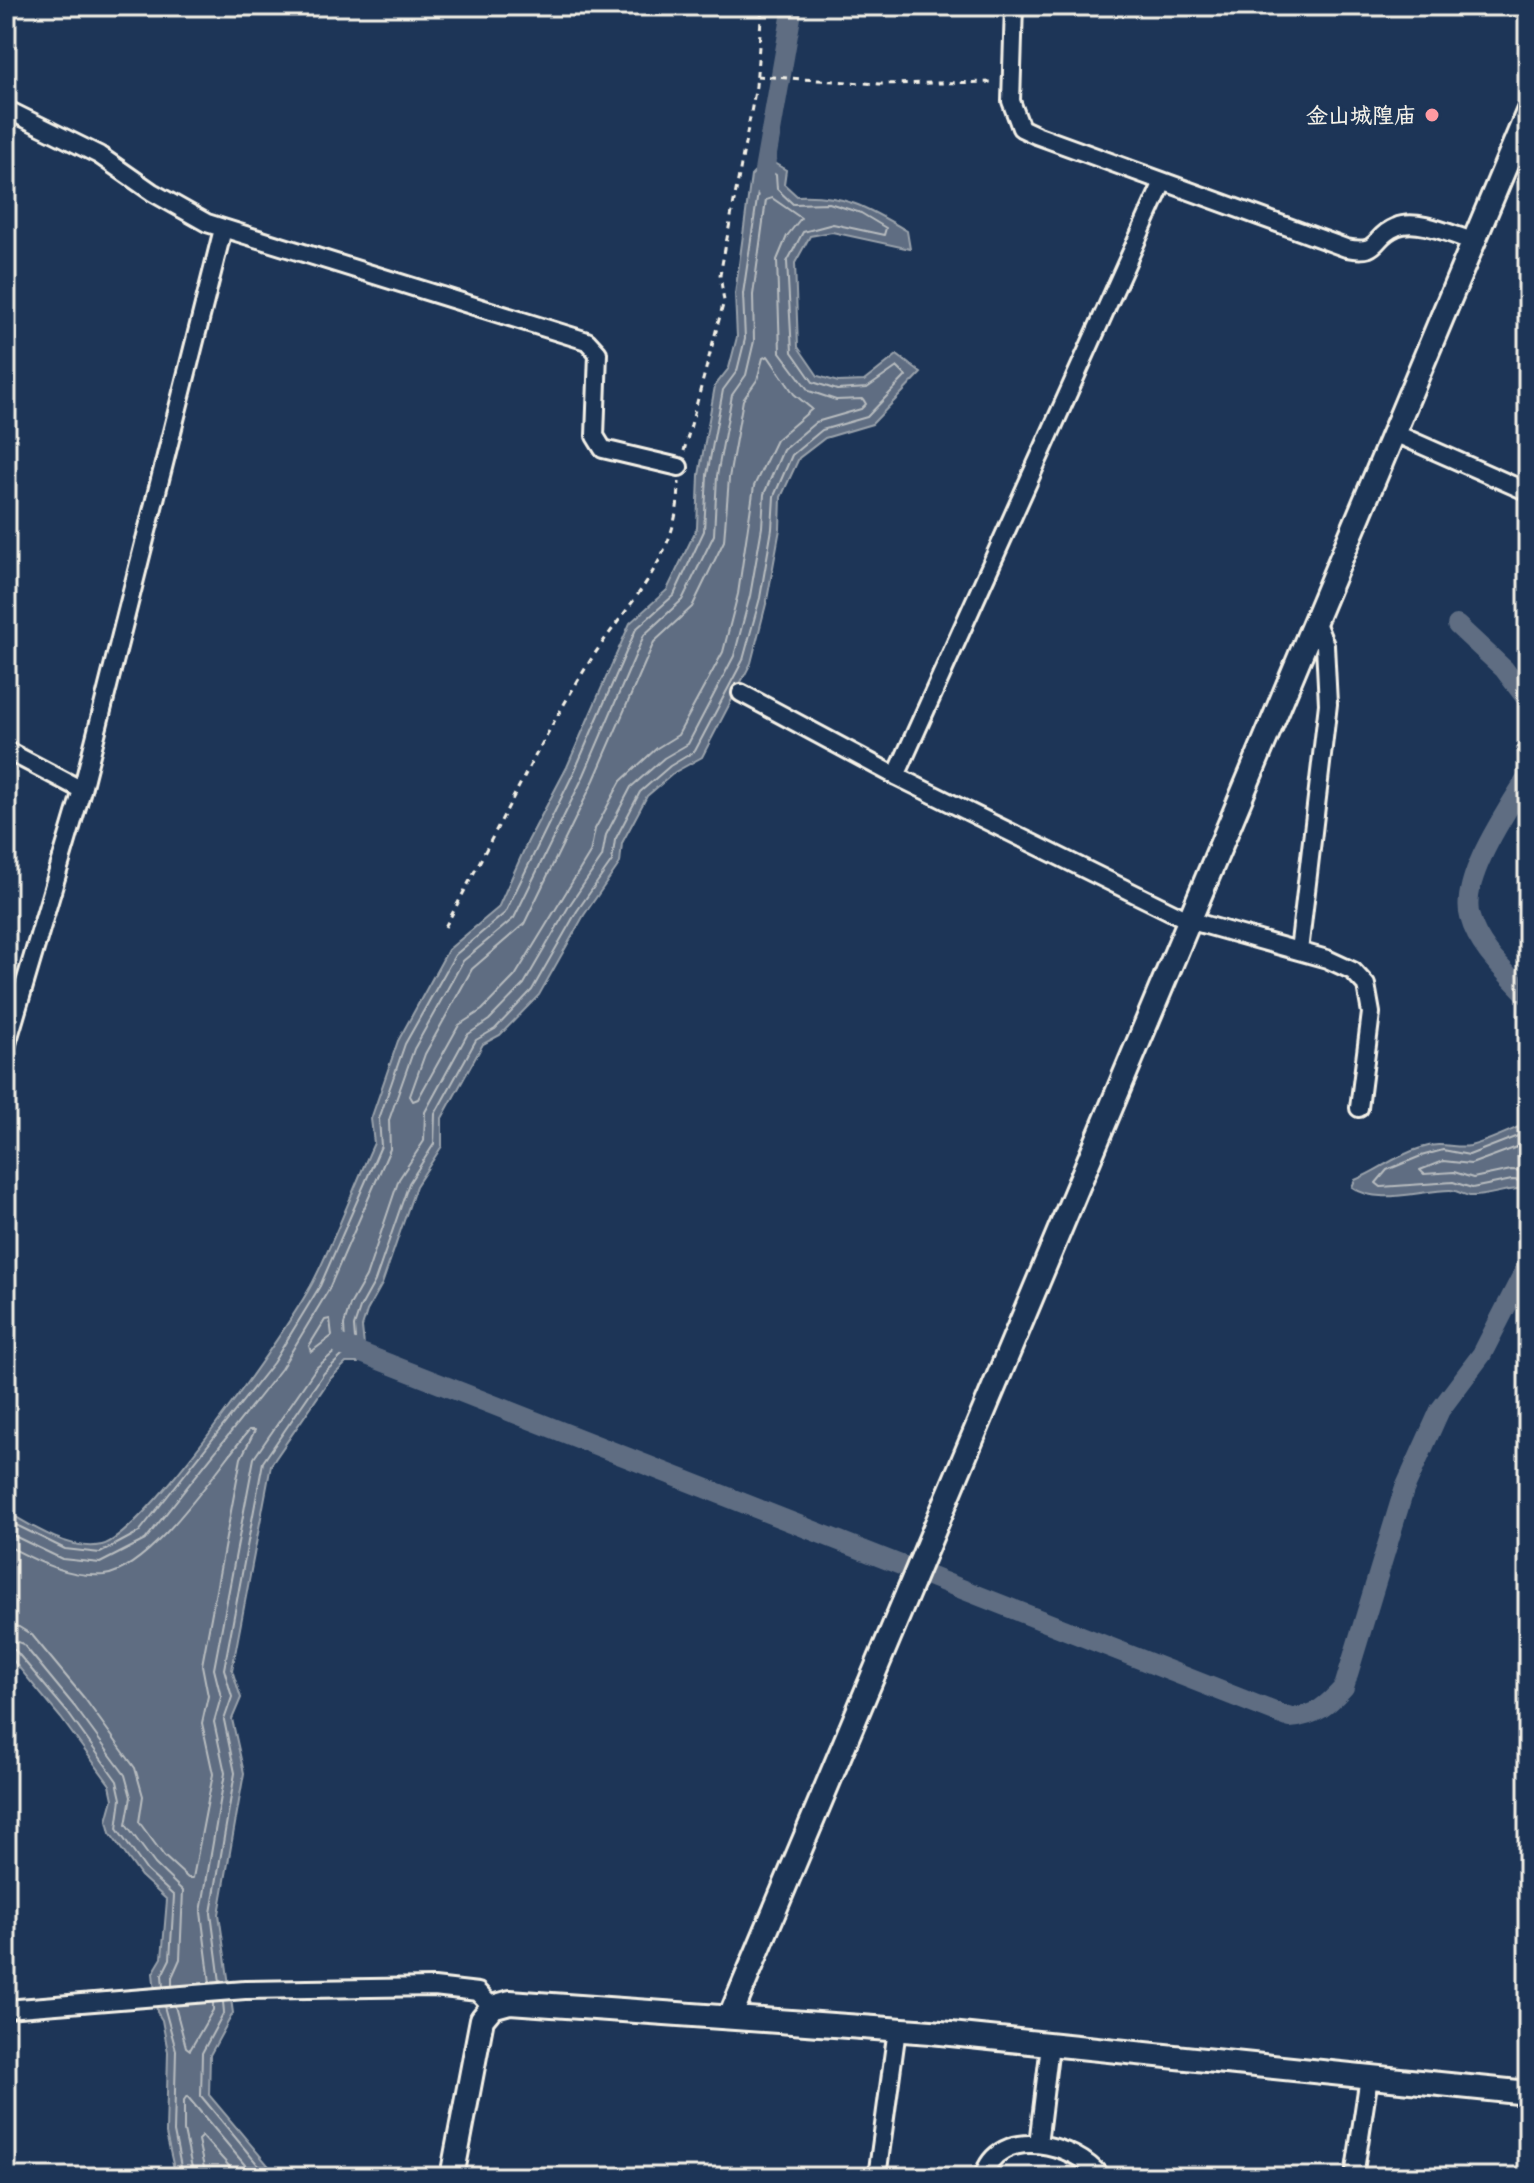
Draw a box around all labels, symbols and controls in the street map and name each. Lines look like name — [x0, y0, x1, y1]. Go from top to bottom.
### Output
place label: 金山城隍庙 — [1306, 97, 1416, 130]
marker: 金山城隍庙 — [1423, 106, 1441, 124]

